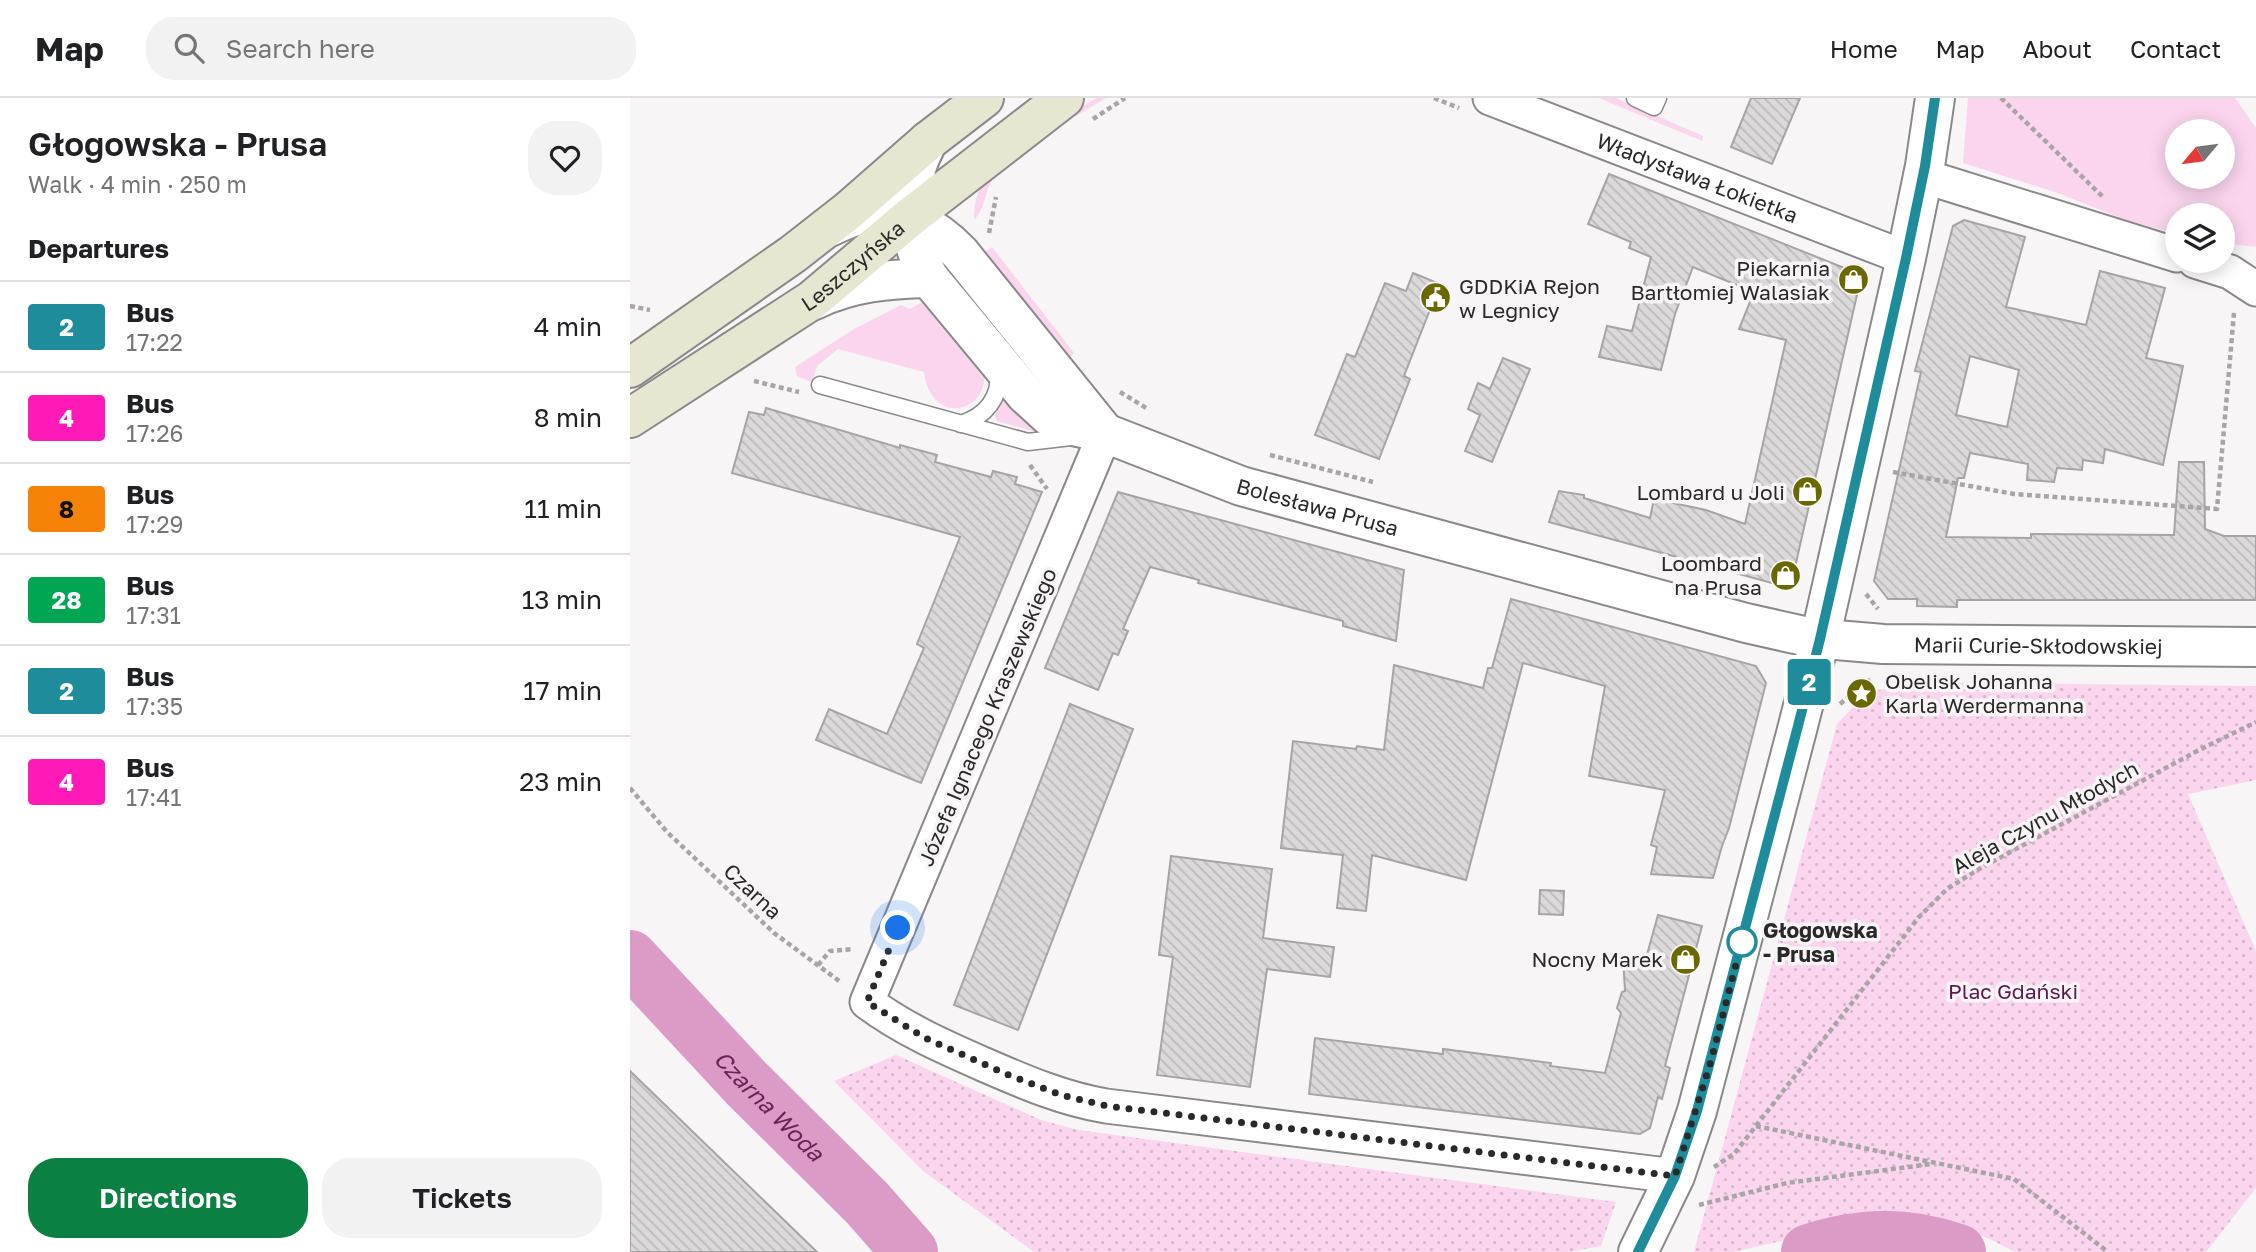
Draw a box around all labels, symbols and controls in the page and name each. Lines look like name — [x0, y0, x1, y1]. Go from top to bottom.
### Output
search box — [146, 17, 636, 80]
text: Map — [35, 29, 104, 68]
icon: search — [170, 29, 208, 67]
text: Search here — [226, 33, 375, 64]
text: Home — [1830, 34, 1898, 63]
text: Map — [1936, 34, 1985, 63]
text: About — [2023, 34, 2092, 63]
text: Contact — [2130, 34, 2221, 63]
north arrow — [2165, 119, 2235, 189]
map controls — [2165, 119, 2235, 273]
button: heart — [528, 121, 602, 195]
text: Głogowska - Prusa — [28, 124, 327, 163]
street label: Władysława Łokietka — [1593, 127, 1802, 228]
text: Walk · 4 min · 250 m — [28, 170, 247, 198]
button: layers — [2165, 203, 2235, 273]
street label: Leszczyńska — [796, 215, 910, 317]
text: Departures — [28, 233, 169, 264]
place label: Piekarnia Bartłomiej Walasiak — [1630, 255, 1830, 305]
shop icon: Piekarnia Bartłomiej Walasiak — [1836, 263, 1870, 297]
place label: GDDKiA Rejon w Legnicy — [1459, 273, 1600, 323]
public building icon: GDDKiA Rejon w Legnicy — [1419, 281, 1453, 315]
text: Bus — [126, 297, 174, 328]
text: 4 min — [534, 311, 602, 342]
text: 2 — [59, 312, 74, 341]
text: 17:22 — [126, 328, 183, 356]
text: Bus — [126, 388, 174, 419]
text: 8 min — [534, 402, 602, 433]
text: 4 — [59, 403, 74, 432]
text: 17:26 — [126, 419, 184, 447]
street label: Bolesława Prusa — [1234, 472, 1402, 541]
shop icon: Lombard u Joli — [1791, 475, 1825, 509]
text: Bus — [126, 479, 174, 510]
place label: Lombard u Joli — [1637, 479, 1785, 505]
text: 11 min — [524, 493, 602, 524]
text: 8 — [59, 494, 74, 523]
text: 17:29 — [126, 510, 184, 538]
place label: Loombard na Prusa — [1661, 550, 1762, 600]
shop icon: Loombard na Prusa — [1768, 558, 1802, 592]
street label: Józefa Ignacego Kraszewskiego — [912, 564, 1062, 870]
text: Bus — [126, 570, 174, 601]
text: 13 min — [522, 584, 602, 615]
text: 28 — [52, 585, 82, 614]
text: 17:31 — [126, 601, 181, 629]
street label: Marii Curie-Skłodowskiej — [1914, 631, 2163, 659]
line badge: 2 — [1786, 659, 1832, 705]
text: Bus — [126, 661, 174, 692]
text: 2 — [1802, 667, 1816, 696]
place label: Obelisk Johanna Karla Werdermanna — [1885, 668, 2084, 718]
text: 17 min — [523, 675, 602, 706]
text: 2 — [59, 676, 74, 705]
place icon: Obelisk Johanna Karla Werdermanna — [1845, 676, 1879, 710]
text: 17:35 — [126, 692, 183, 720]
text: Bus — [126, 752, 174, 783]
street label: Aleja Czynu Młodych — [1947, 755, 2143, 879]
text: 23 min — [519, 766, 602, 797]
text: 4 — [59, 767, 74, 796]
text: 17:41 — [126, 783, 181, 811]
street label: Czarna — [719, 858, 787, 924]
your location — [880, 910, 915, 945]
place label: Głogowska - Prusa — [1763, 917, 1878, 967]
marker: Głogowska - Prusa — [1727, 927, 1757, 957]
shop icon: Nocny Marek — [1669, 942, 1703, 976]
place label: Nocny Marek — [1532, 946, 1663, 972]
park label: Plac Gdański — [1948, 978, 2078, 1004]
water label: Czarna Woda — [709, 1044, 831, 1167]
button: Directions — [28, 1158, 308, 1238]
button: Tickets — [322, 1158, 602, 1238]

